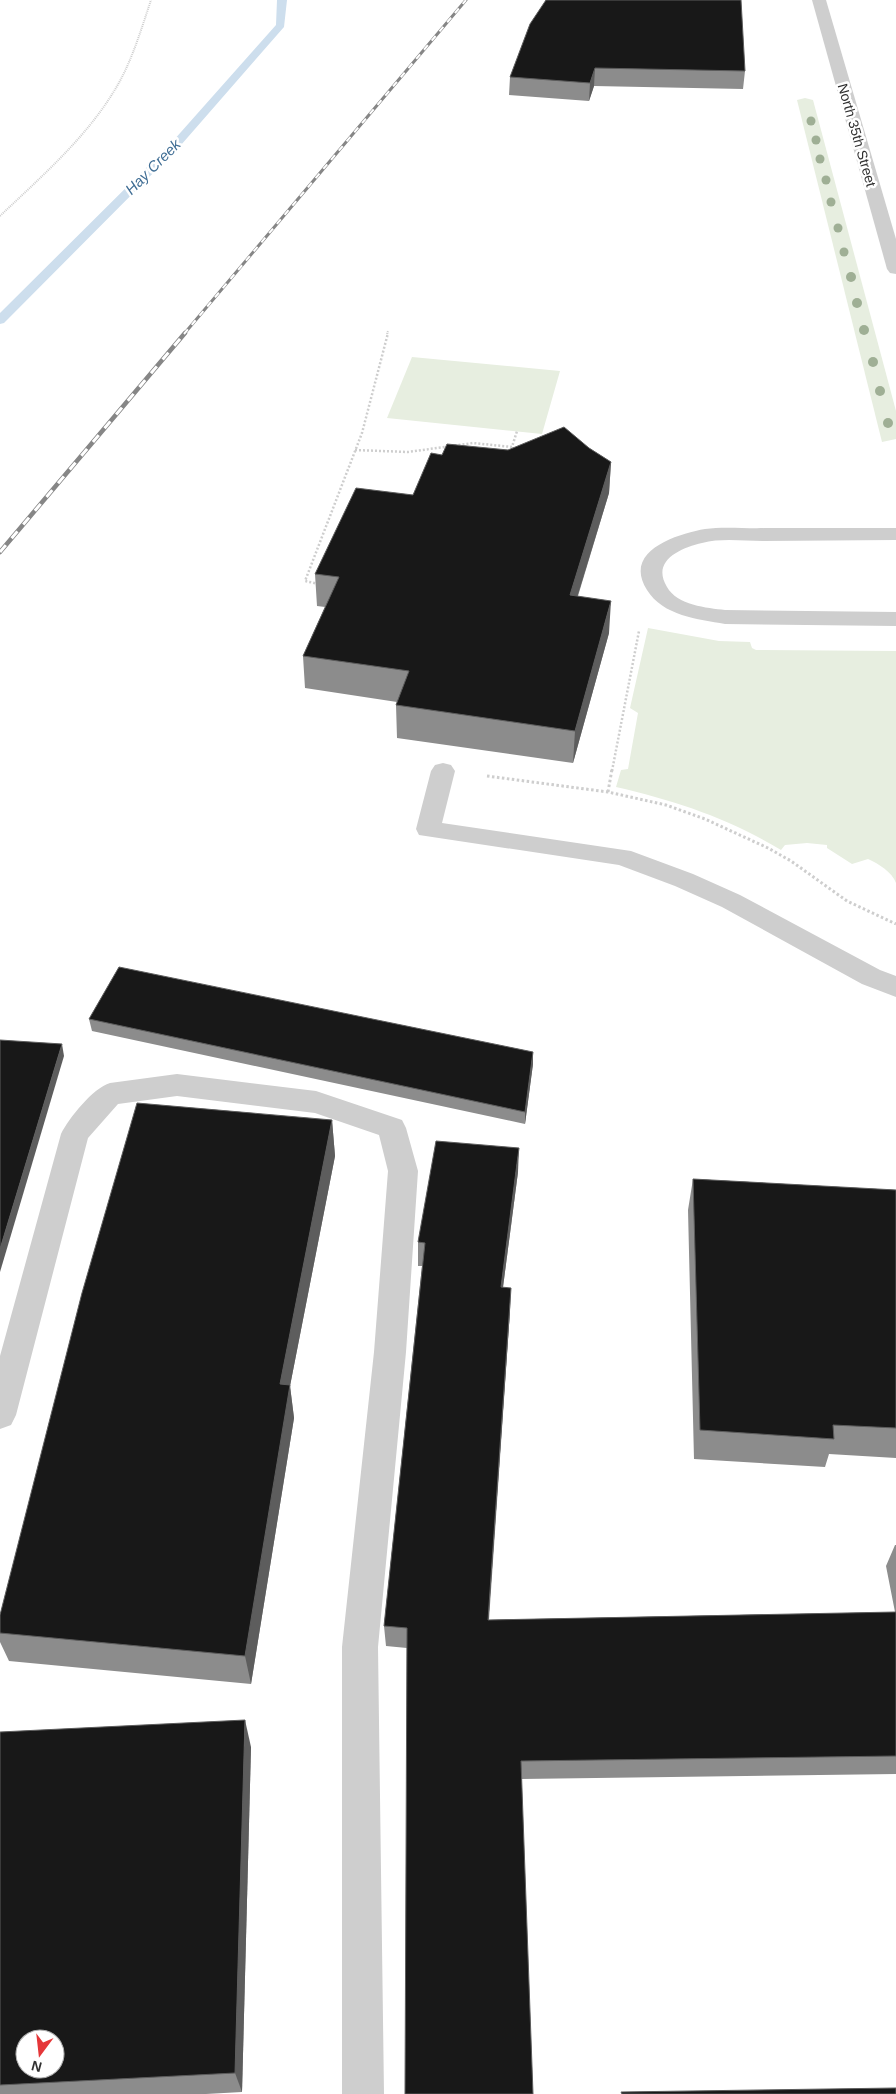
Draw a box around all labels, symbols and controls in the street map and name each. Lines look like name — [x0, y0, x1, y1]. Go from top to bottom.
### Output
street label: North 35th Street — [835, 82, 879, 189]
water label: Hay Creek — [122, 135, 185, 198]
north arrow — [15, 2029, 65, 2079]
text: N — [30, 2058, 44, 2076]

